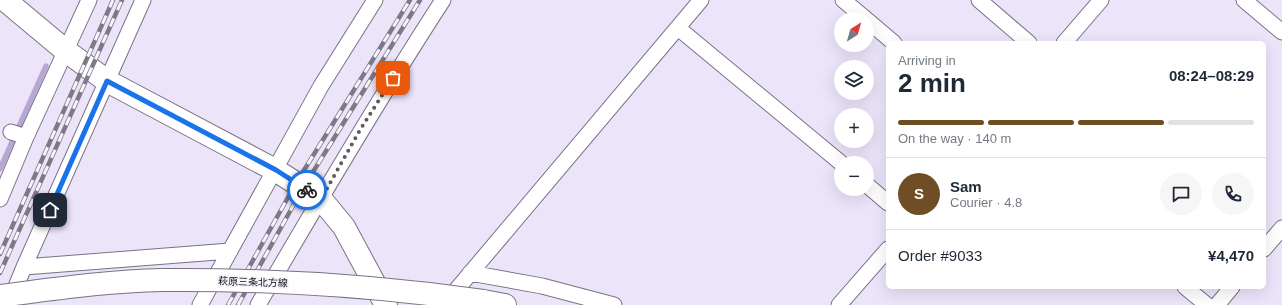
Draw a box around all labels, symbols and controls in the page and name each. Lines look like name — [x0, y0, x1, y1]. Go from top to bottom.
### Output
north arrow — [834, 12, 874, 52]
map controls — [834, 12, 874, 196]
text: Arriving in — [898, 53, 956, 68]
button: layers — [834, 60, 874, 100]
pin — [376, 61, 410, 95]
icon: bag — [382, 67, 404, 89]
text: 08:24–08:29 — [1169, 67, 1254, 84]
text: 2 min — [898, 68, 966, 98]
button: + — [834, 108, 874, 148]
text: On the way · 140 m — [898, 131, 1011, 146]
button: − — [834, 156, 874, 196]
courier — [287, 170, 327, 210]
button: chat — [1160, 173, 1202, 215]
button: phone — [1212, 173, 1254, 215]
text: Sam — [950, 178, 982, 195]
icon: bike — [296, 179, 318, 201]
text: S — [914, 185, 924, 202]
pin — [33, 193, 67, 227]
text: Courier · 4.8 — [950, 195, 1022, 210]
icon: home — [39, 199, 61, 221]
text: Order #9033 — [898, 247, 982, 264]
text: ¥4,470 — [1208, 247, 1254, 264]
street label: 萩原三条北方線 — [218, 275, 288, 289]

